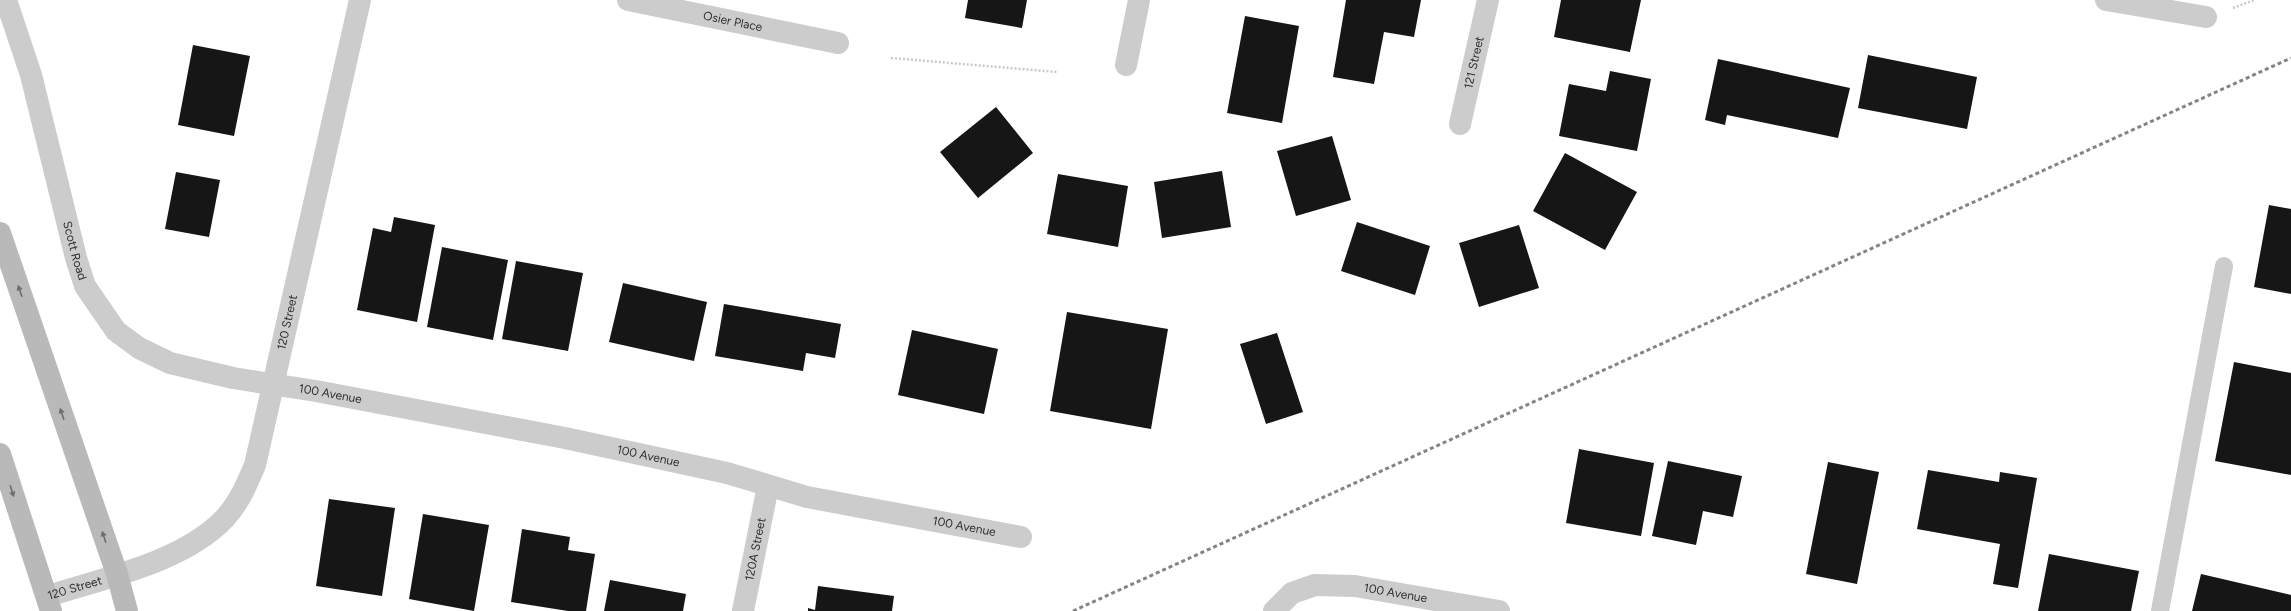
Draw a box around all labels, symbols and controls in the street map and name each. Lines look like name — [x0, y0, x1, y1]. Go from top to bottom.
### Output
street label: Osier Place — [702, 9, 764, 34]
street label: 121 Street — [1461, 35, 1487, 90]
street label: Scott Road — [60, 220, 90, 282]
one-way arrow — [17, 285, 23, 297]
street label: 120 Street — [274, 293, 300, 351]
street label: 100 Avenue — [298, 381, 364, 407]
one-way arrow — [59, 408, 65, 420]
street label: 100 Avenue — [616, 442, 681, 470]
one-way arrow — [10, 485, 16, 497]
street label: 100 Avenue — [932, 514, 997, 539]
street label: 120A Street — [742, 516, 769, 582]
one-way arrow — [101, 531, 107, 543]
street label: 120 Street — [46, 573, 104, 603]
street label: 100 Avenue — [1363, 581, 1429, 605]

